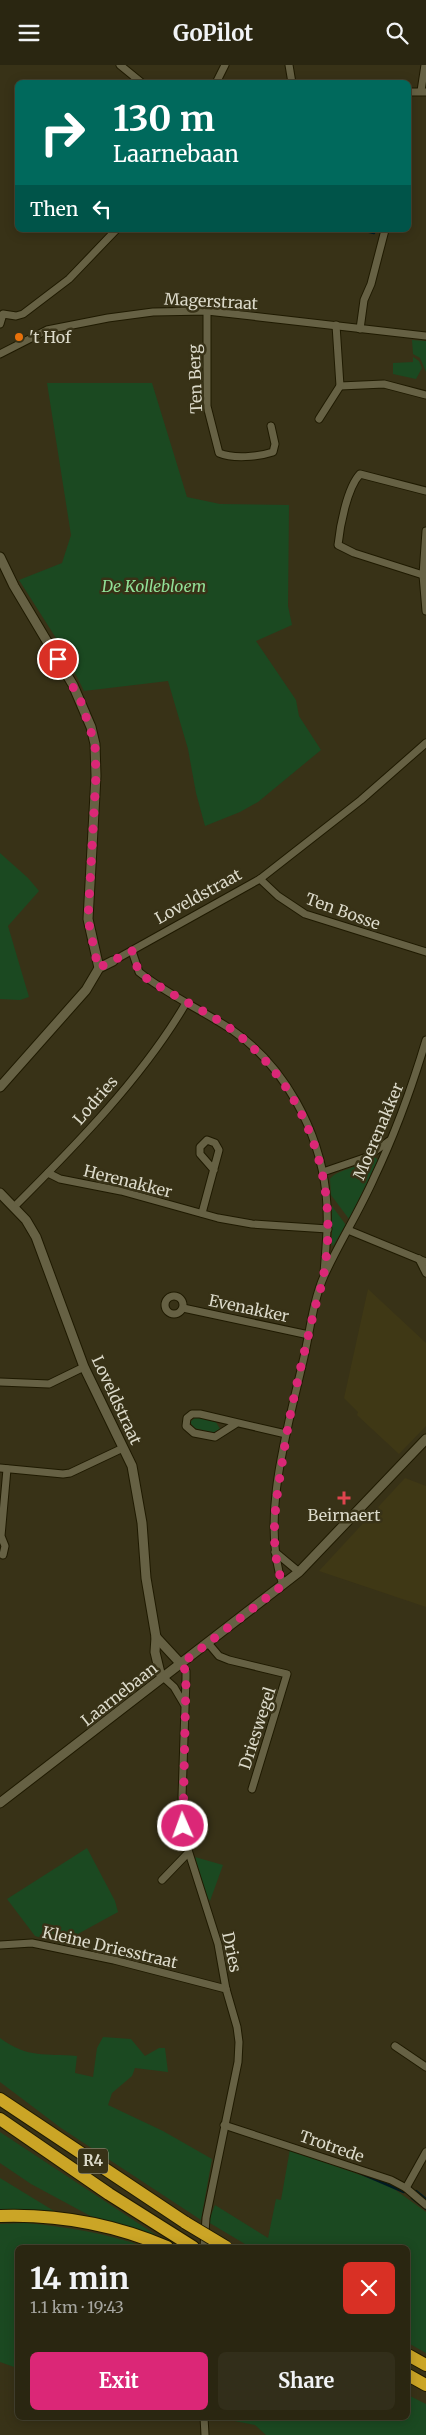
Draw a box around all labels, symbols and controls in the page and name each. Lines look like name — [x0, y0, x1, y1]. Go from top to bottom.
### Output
icon: menu — [15, 19, 43, 47]
text: GoPilot — [173, 19, 253, 47]
icon: search — [383, 19, 411, 47]
text: 130 m — [113, 97, 215, 141]
icon: right — [30, 100, 95, 165]
text: Laarnebaan — [113, 140, 239, 168]
icon: left — [88, 195, 116, 223]
text: Then — [30, 197, 78, 221]
street label: Magerstraat — [164, 289, 259, 313]
place label: 't Hof — [29, 327, 72, 347]
marker: 't Hof — [13, 331, 25, 343]
street label: Ten Berg — [184, 344, 206, 414]
park label: De Kollebloem — [101, 576, 206, 596]
pin — [37, 638, 79, 680]
icon: arrive — [44, 645, 72, 673]
street label: Loveldstraat — [151, 864, 245, 928]
street label: Ten Bosse — [303, 888, 383, 934]
street label: Lodries — [68, 1071, 122, 1129]
street label: Moerenakker — [349, 1079, 407, 1183]
street label: Herenakker — [82, 1160, 174, 1202]
street label: Evenakker — [207, 1290, 291, 1326]
street label: Loveldstraat — [88, 1352, 147, 1448]
marker: Beirnaert — [338, 1492, 350, 1504]
place label: Beirnaert — [308, 1505, 381, 1525]
street label: Laarnebaan — [77, 1658, 162, 1730]
street label: Drieswegel — [234, 1684, 280, 1772]
position arrow — [156, 1799, 208, 1851]
street label: Kleine Driesstraat — [40, 1922, 180, 1972]
street label: Dries — [218, 1930, 246, 1974]
street label: Trotrede — [297, 2126, 367, 2166]
road number: R4 — [78, 2149, 108, 2173]
text: 14 min — [30, 2259, 129, 2297]
button: close — [343, 2262, 395, 2314]
text: 1.1 km · 19:43 — [30, 2297, 124, 2317]
button: Exit — [30, 2352, 208, 2410]
button: Share — [218, 2352, 395, 2410]

